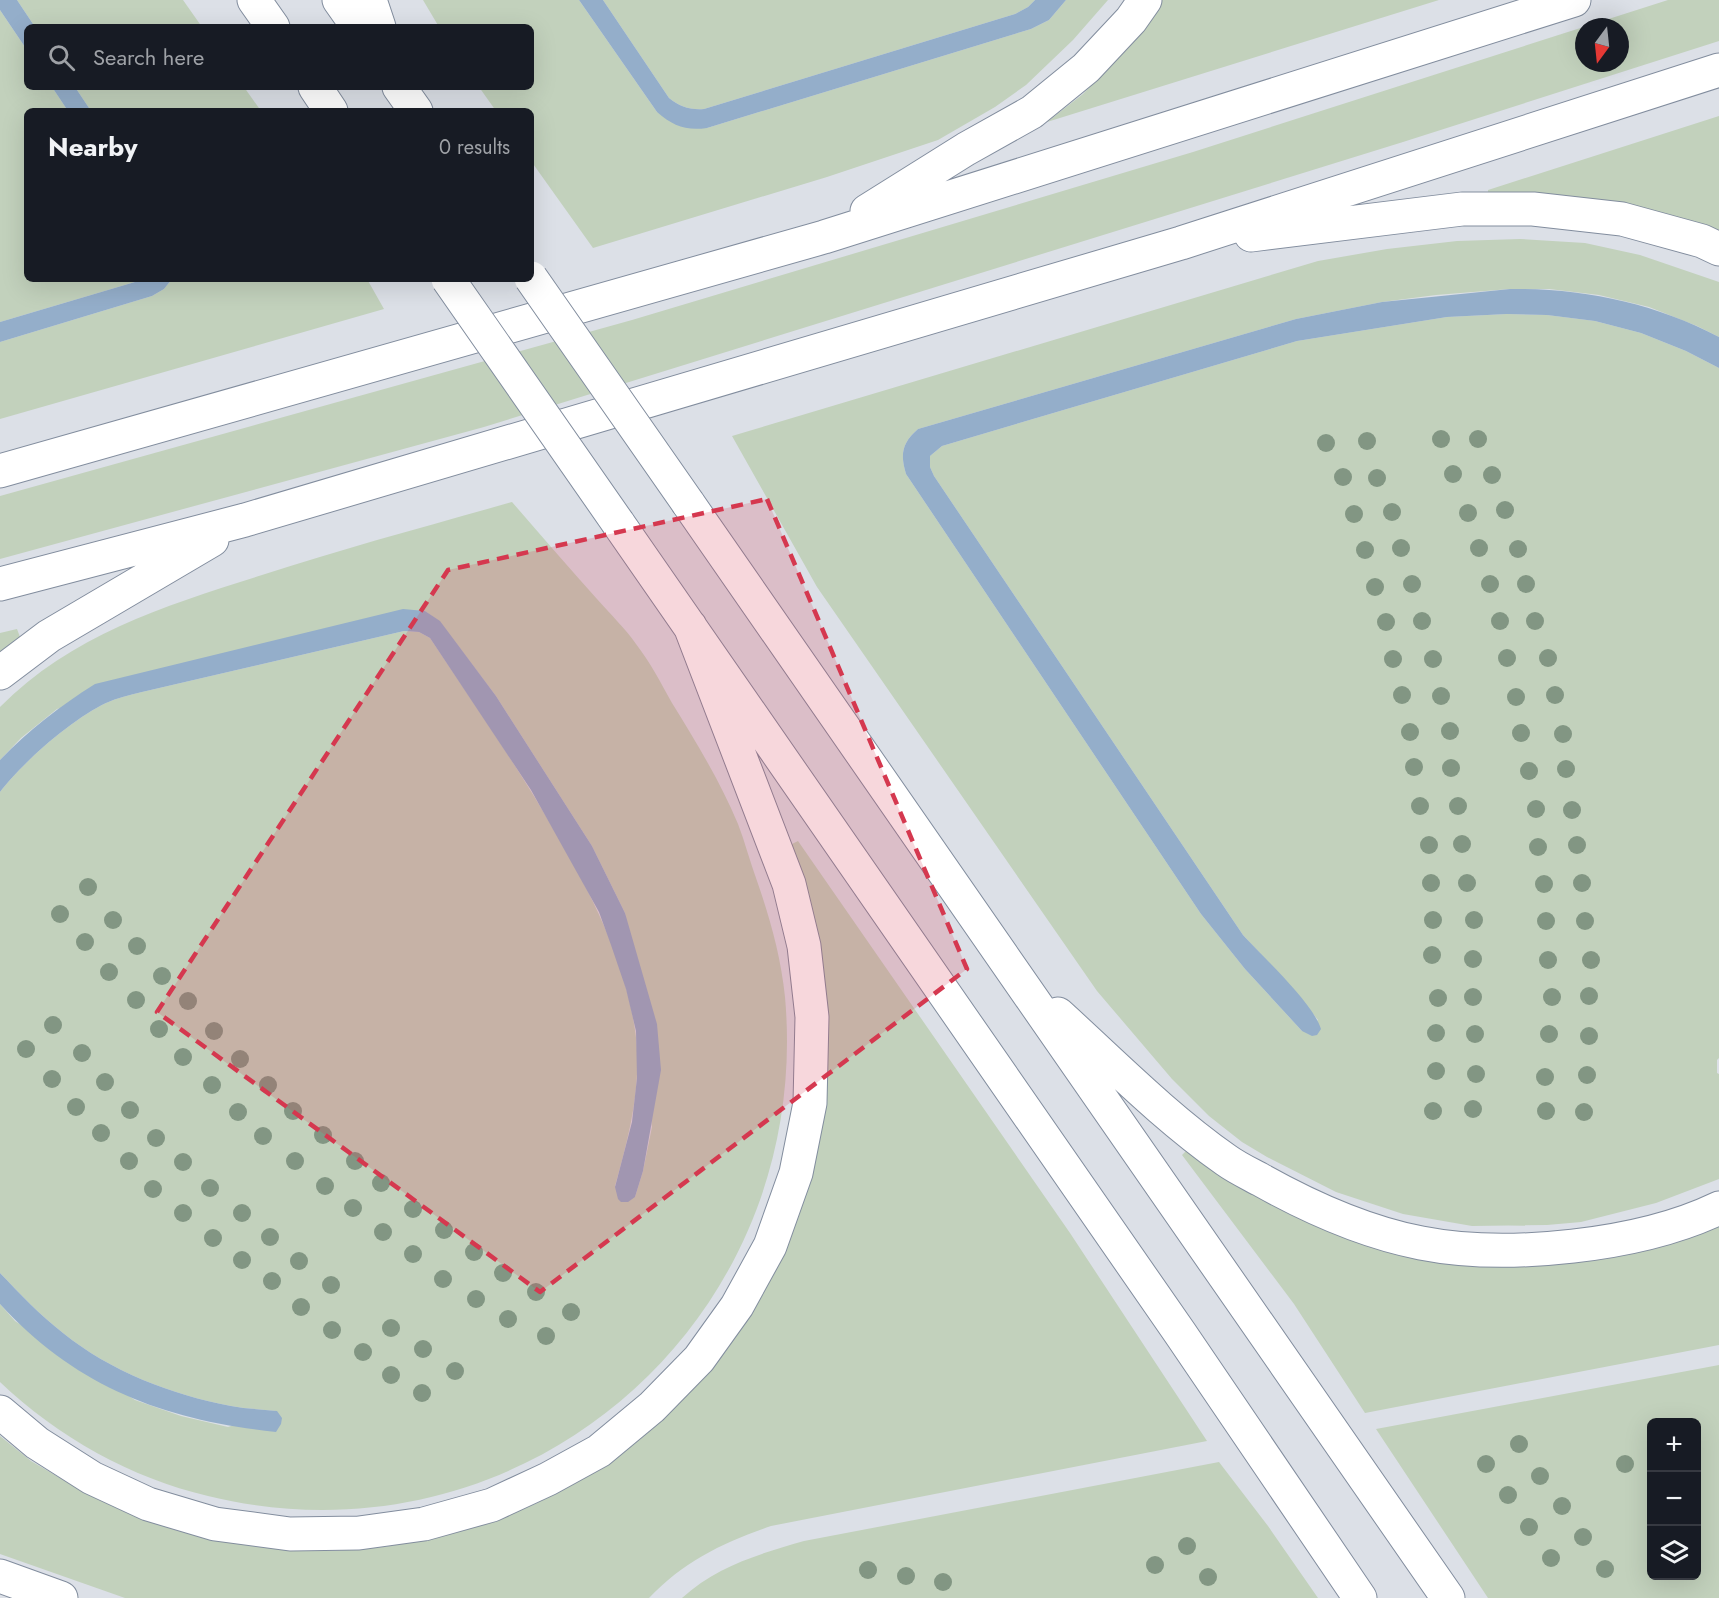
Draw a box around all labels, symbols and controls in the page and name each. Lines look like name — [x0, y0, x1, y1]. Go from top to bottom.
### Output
north arrow — [1575, 18, 1629, 72]
search box — [24, 24, 534, 90]
icon: search — [45, 41, 78, 74]
text: Search here — [93, 41, 204, 73]
text: Nearby — [48, 128, 137, 166]
text: 0 results — [439, 133, 510, 162]
map controls — [1647, 1418, 1701, 1580]
button: + — [1647, 1418, 1701, 1472]
button: − — [1647, 1472, 1701, 1526]
button: layers — [1647, 1526, 1701, 1580]

